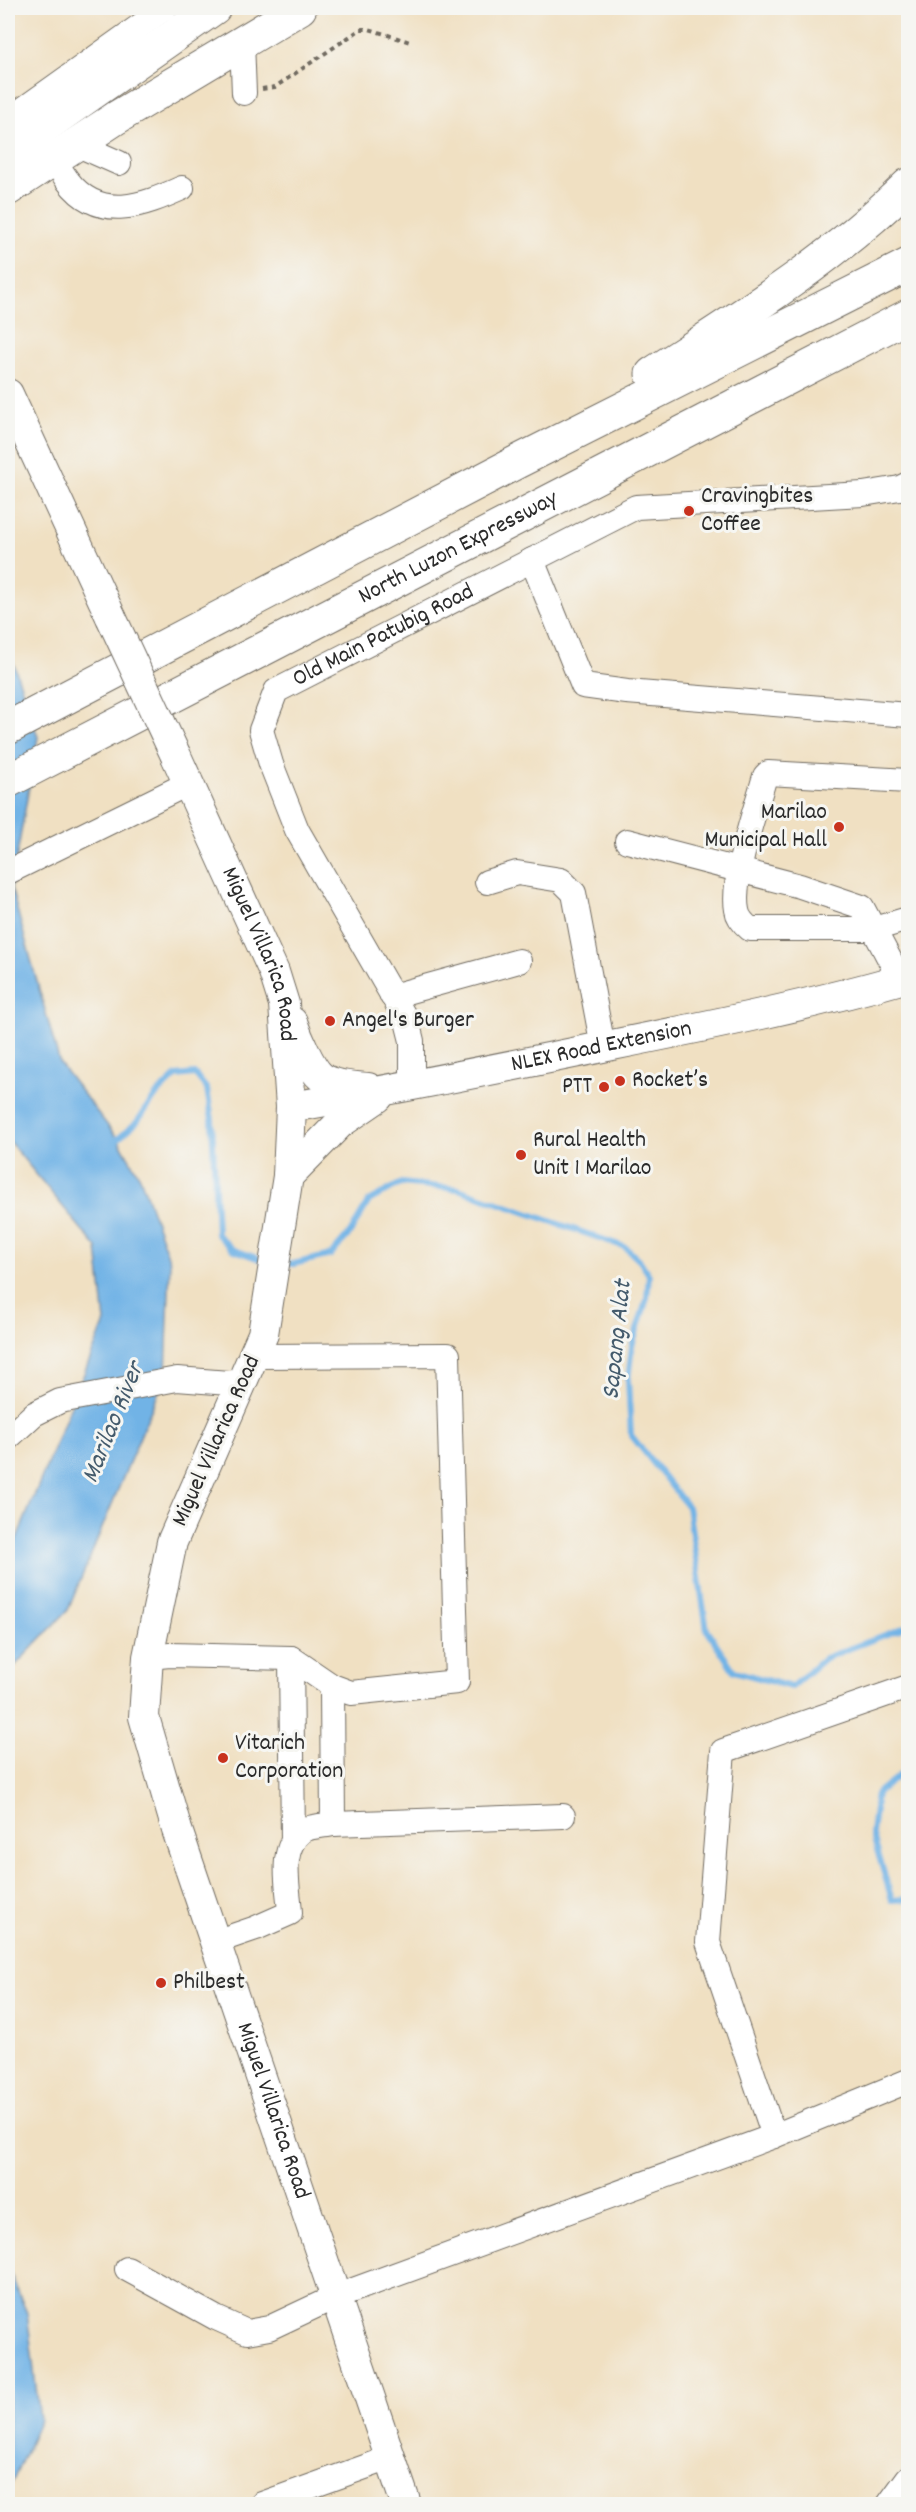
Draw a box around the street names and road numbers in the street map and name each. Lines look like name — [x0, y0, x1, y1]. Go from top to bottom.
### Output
street label: North Luzon Expressway — [353, 482, 565, 614]
street label: Old Main Patubig Road — [287, 575, 480, 697]
street label: Miguel Villarica Road — [212, 862, 304, 1043]
street label: NLEX Road Extension — [508, 1012, 695, 1082]
street label: Miguel Villarica Road — [164, 1350, 270, 1532]
street label: Miguel Villarica Road — [227, 2018, 318, 2204]

